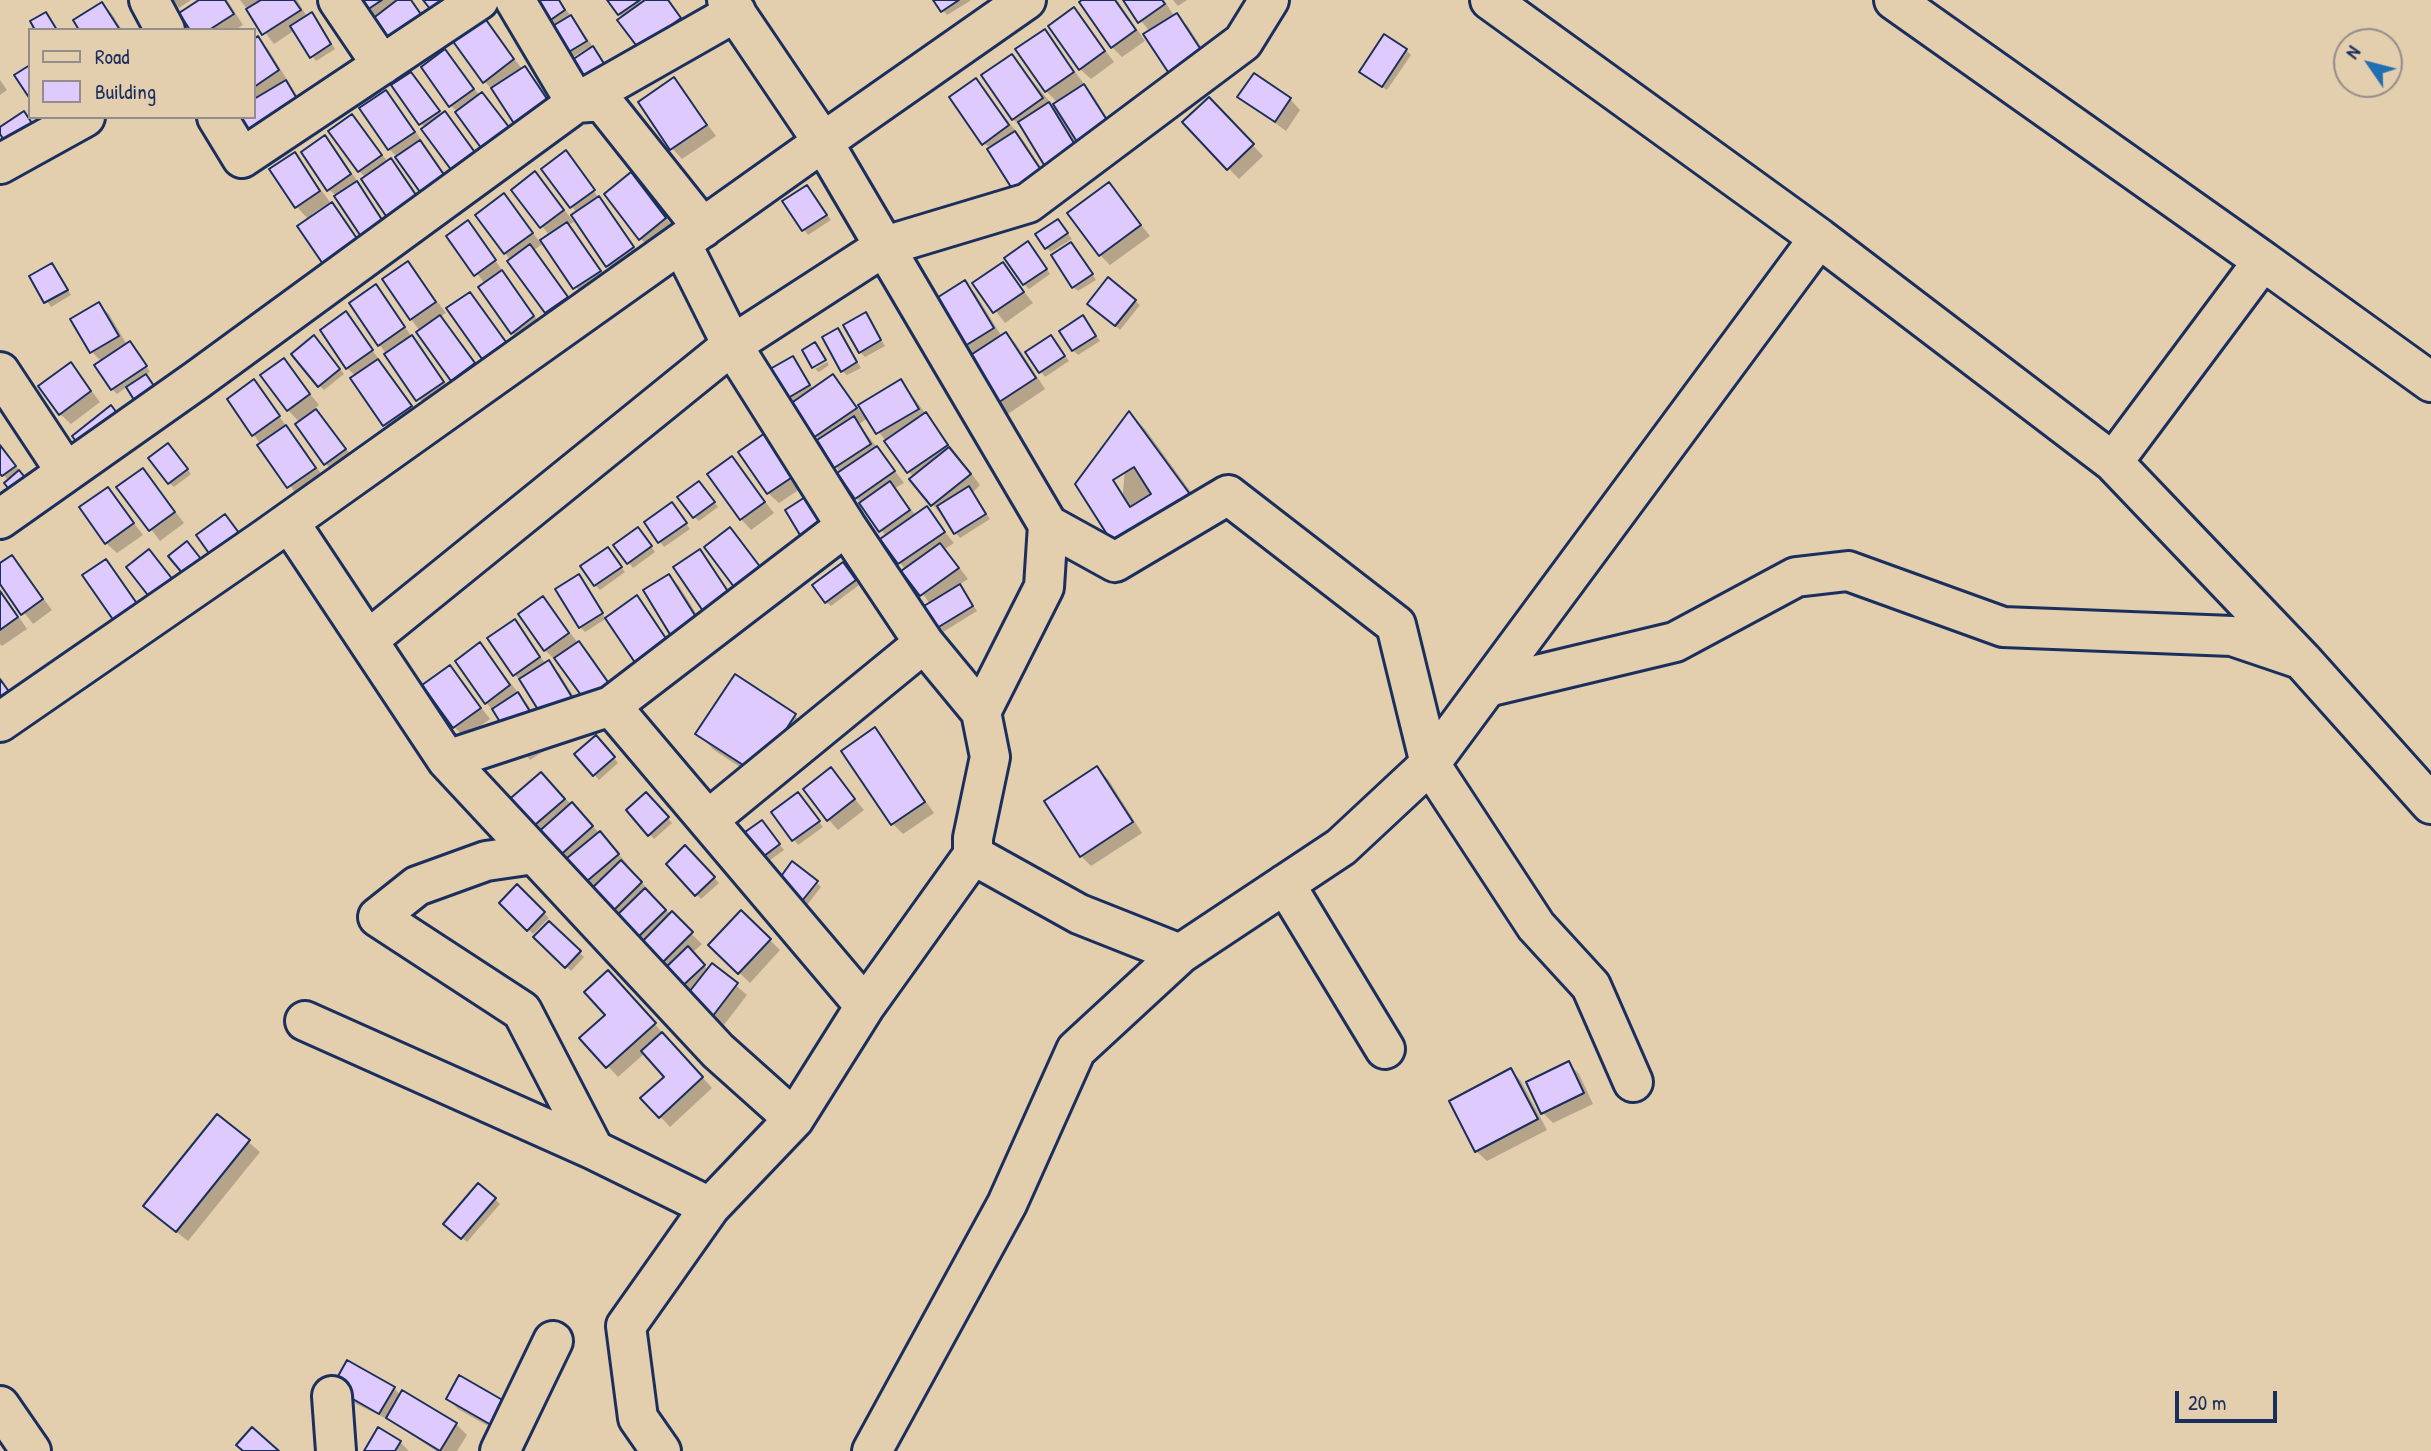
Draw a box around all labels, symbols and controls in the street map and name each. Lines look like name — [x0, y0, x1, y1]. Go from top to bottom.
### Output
legend — [28, 28, 256, 119]
north arrow — [2333, 28, 2403, 98]
text: N — [2339, 41, 2366, 64]
text: Road — [95, 42, 129, 71]
text: Building — [95, 77, 156, 106]
scale bar — [2179, 1378, 2280, 1422]
text: 20 m — [2188, 1388, 2226, 1417]

